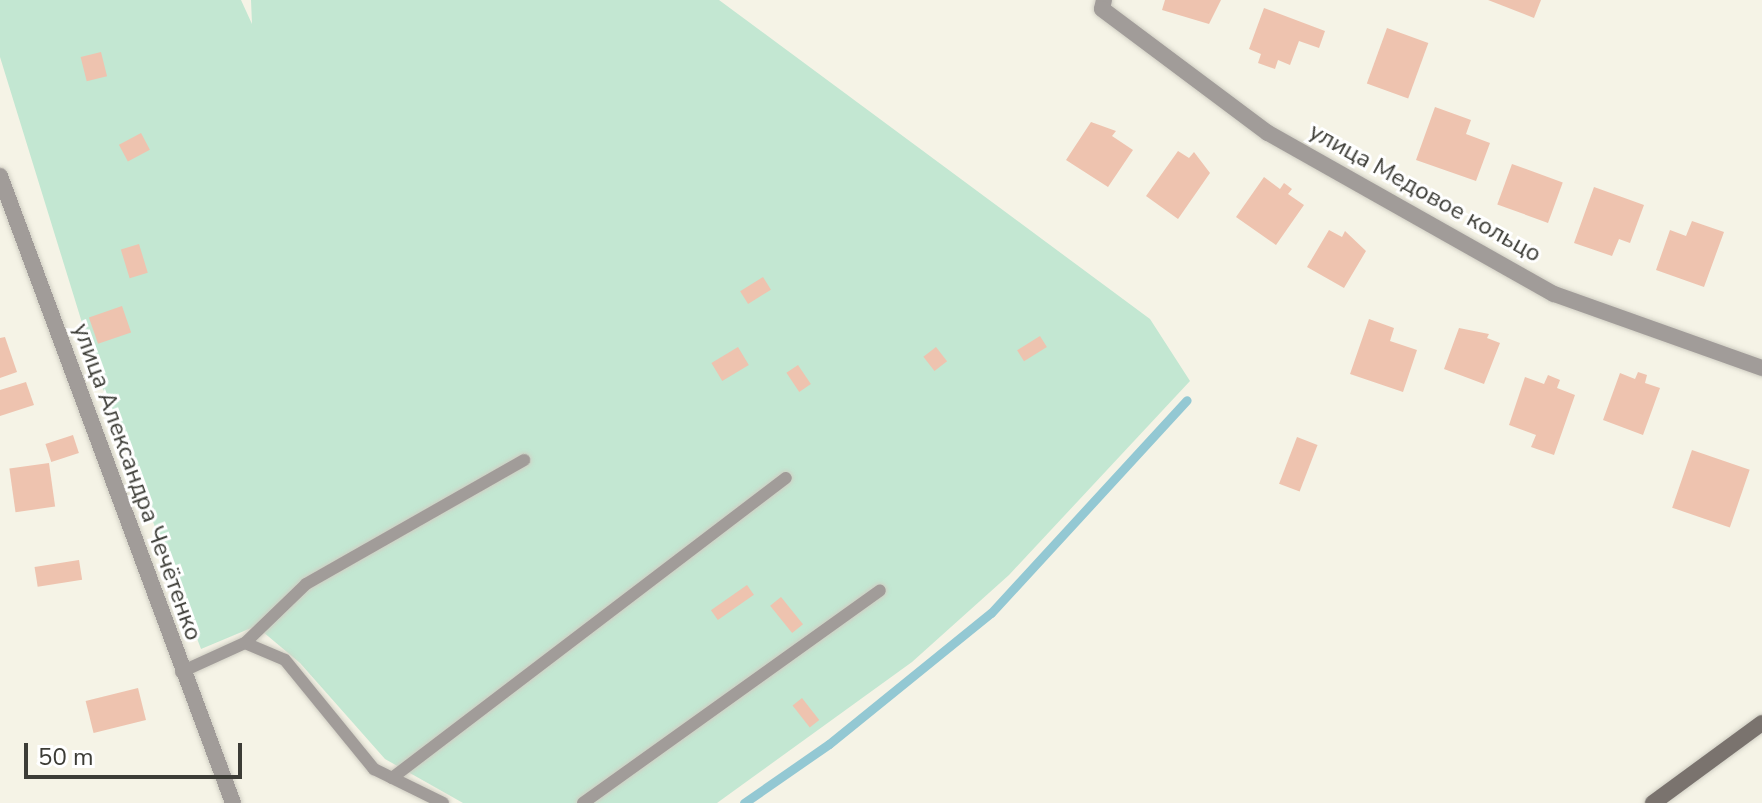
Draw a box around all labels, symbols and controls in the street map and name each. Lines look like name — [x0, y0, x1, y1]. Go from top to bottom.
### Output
street label: улица Медовое кольцо — [1304, 117, 1546, 269]
street label: улица Александра Чечётенко — [66, 320, 208, 644]
scale bar — [28, 727, 246, 777]
text: 50 m — [38, 741, 94, 773]

